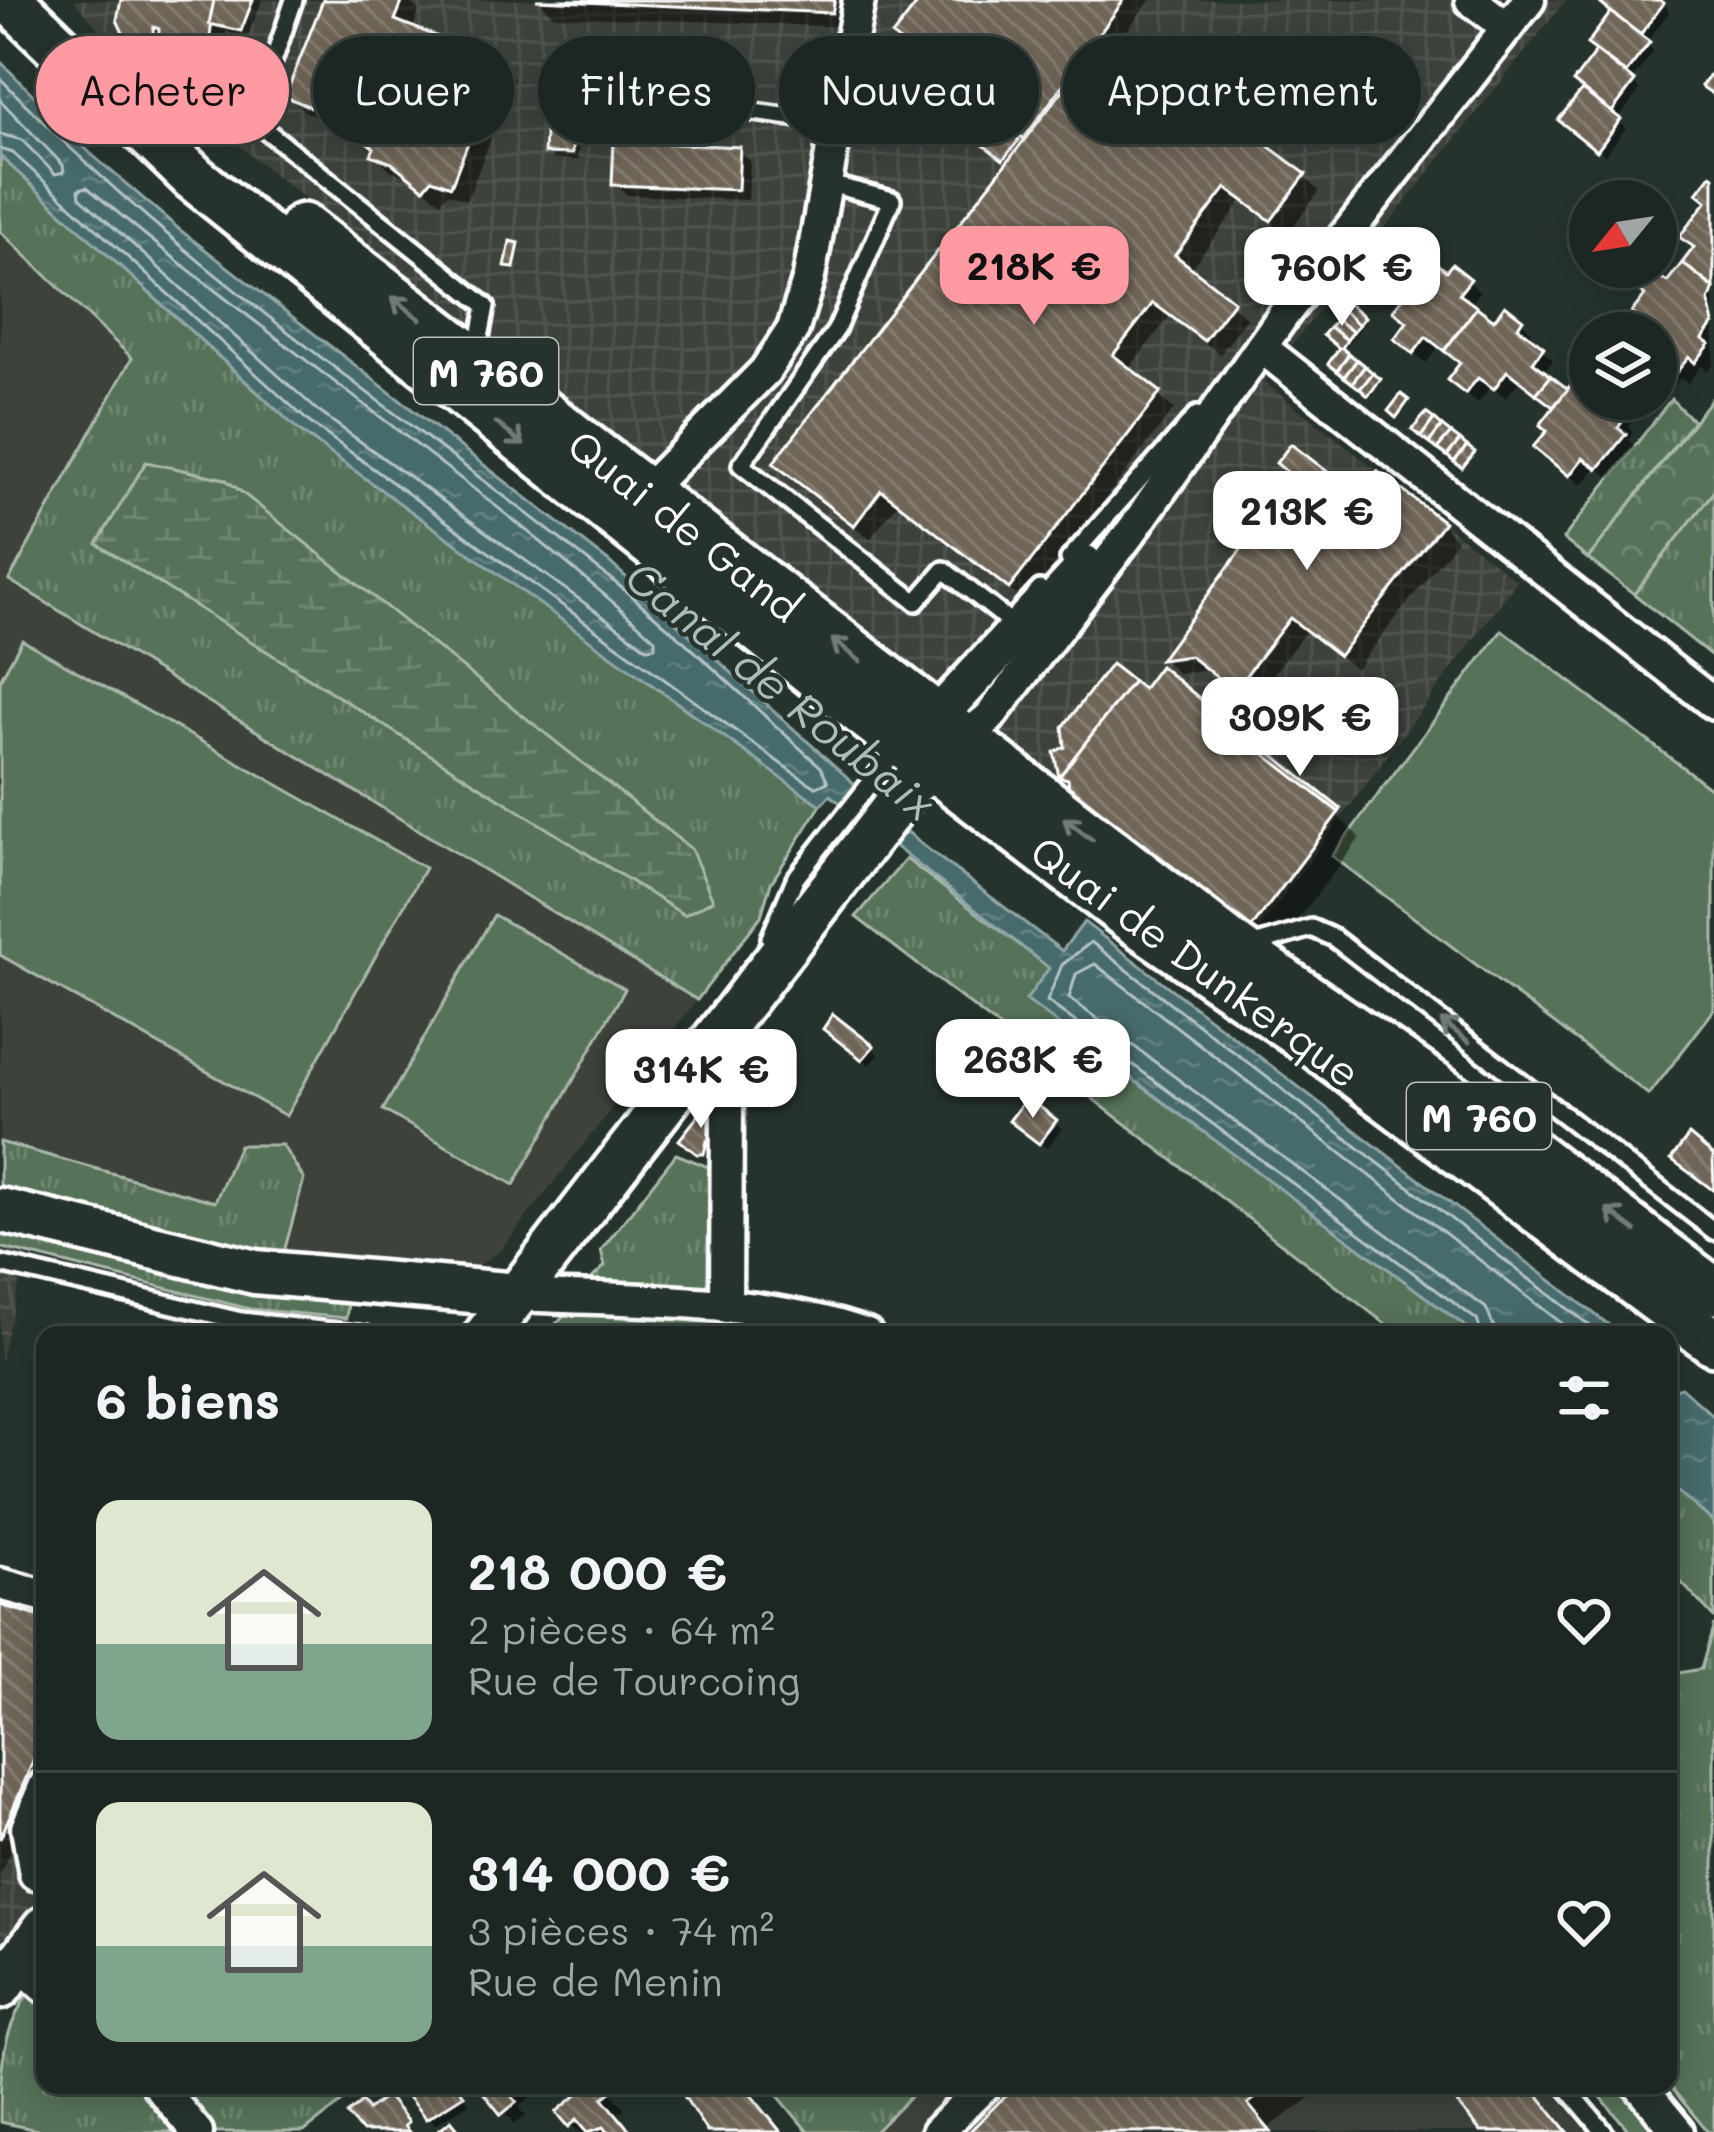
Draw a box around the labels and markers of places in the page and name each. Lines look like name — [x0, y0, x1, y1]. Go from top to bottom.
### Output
pin: 218K € — [936, 226, 1132, 328]
pin: 760K € — [1244, 227, 1440, 329]
pin: 213K € — [1209, 471, 1405, 573]
pin: 309K € — [1202, 677, 1398, 779]
pin: 263K € — [935, 1019, 1131, 1121]
pin: 314K € — [603, 1029, 799, 1131]

